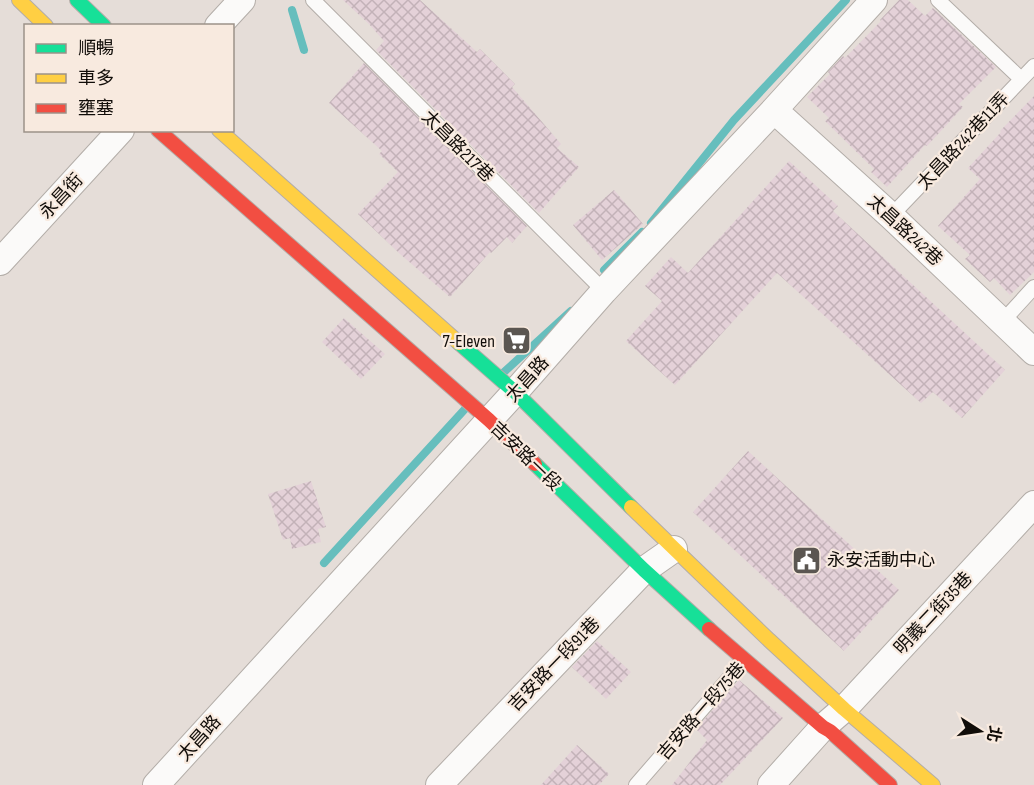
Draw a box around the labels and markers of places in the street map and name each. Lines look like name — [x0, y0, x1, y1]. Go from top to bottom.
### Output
supermarket icon: 7-Eleven — [500, 325, 532, 357]
place label: 7-Eleven — [442, 331, 495, 352]
public building icon: 永安活動中心 — [790, 544, 822, 576]
place label: 永安活動中心 — [827, 550, 935, 571]

